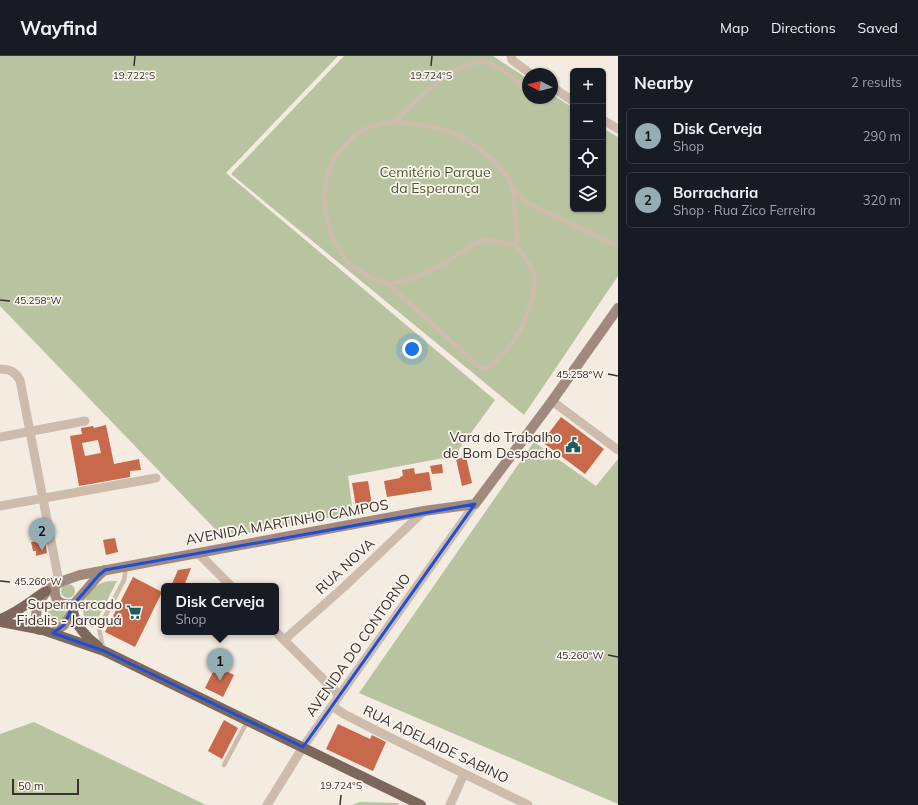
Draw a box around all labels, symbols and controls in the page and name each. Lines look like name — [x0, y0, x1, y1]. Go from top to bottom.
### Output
text: Wayfind — [20, 16, 97, 40]
text: Map — [720, 19, 749, 37]
text: Directions — [771, 19, 836, 37]
text: Saved — [858, 19, 898, 37]
north arrow — [522, 68, 558, 104]
map controls — [570, 68, 606, 212]
button: + — [570, 68, 606, 104]
text: 19.722°S — [113, 69, 155, 82]
text: 19.724°S — [410, 69, 452, 82]
text: Nearby — [634, 72, 693, 93]
text: 2 results — [851, 74, 902, 90]
button: − — [570, 104, 606, 140]
text: Disk Cerveja — [673, 119, 762, 138]
text: 1 — [644, 128, 652, 144]
text: 290 m — [863, 128, 901, 144]
text: Shop — [673, 138, 704, 154]
button: locate — [570, 140, 606, 176]
park label: Cemitério Parque da Esperança — [379, 163, 491, 197]
button: layers — [570, 176, 606, 212]
text: Borracharia — [673, 183, 758, 202]
text: 2 — [644, 192, 652, 208]
text: 320 m — [863, 192, 901, 208]
text: Shop · Rua Zico Ferreira — [673, 202, 816, 218]
text: 45.258°W — [14, 294, 62, 307]
your location — [402, 339, 422, 359]
text: 45.258°W — [556, 368, 604, 381]
place label: Vara do Trabalho de Bom Despacho — [443, 428, 561, 462]
public building icon: Vara do Trabalho de Bom Despacho — [564, 436, 582, 454]
street label: AVENIDA MARTINHO CAMPOS — [184, 495, 390, 549]
pin: 2 — [29, 518, 55, 551]
street label: RUA NOVA — [312, 534, 379, 598]
street label: AVENIDA DO CONTORNO — [302, 570, 414, 720]
text: 45.260°W — [14, 575, 62, 588]
popup — [161, 583, 279, 635]
text: Disk Cerveja — [175, 592, 265, 611]
place label: Supermercado Fidelis - Jaraguá — [17, 595, 122, 629]
supermarket icon: Supermercado Fidelis - Jaraguá — [125, 603, 143, 621]
text: Shop — [175, 611, 206, 627]
pin: 1 — [207, 648, 233, 681]
text: 45.260°W — [556, 649, 604, 662]
street label: RUA ADELAIDE SABINO — [360, 701, 512, 787]
scale bar — [12, 777, 79, 796]
text: 50 m — [18, 779, 44, 793]
text: 19.724°S — [320, 779, 362, 792]

